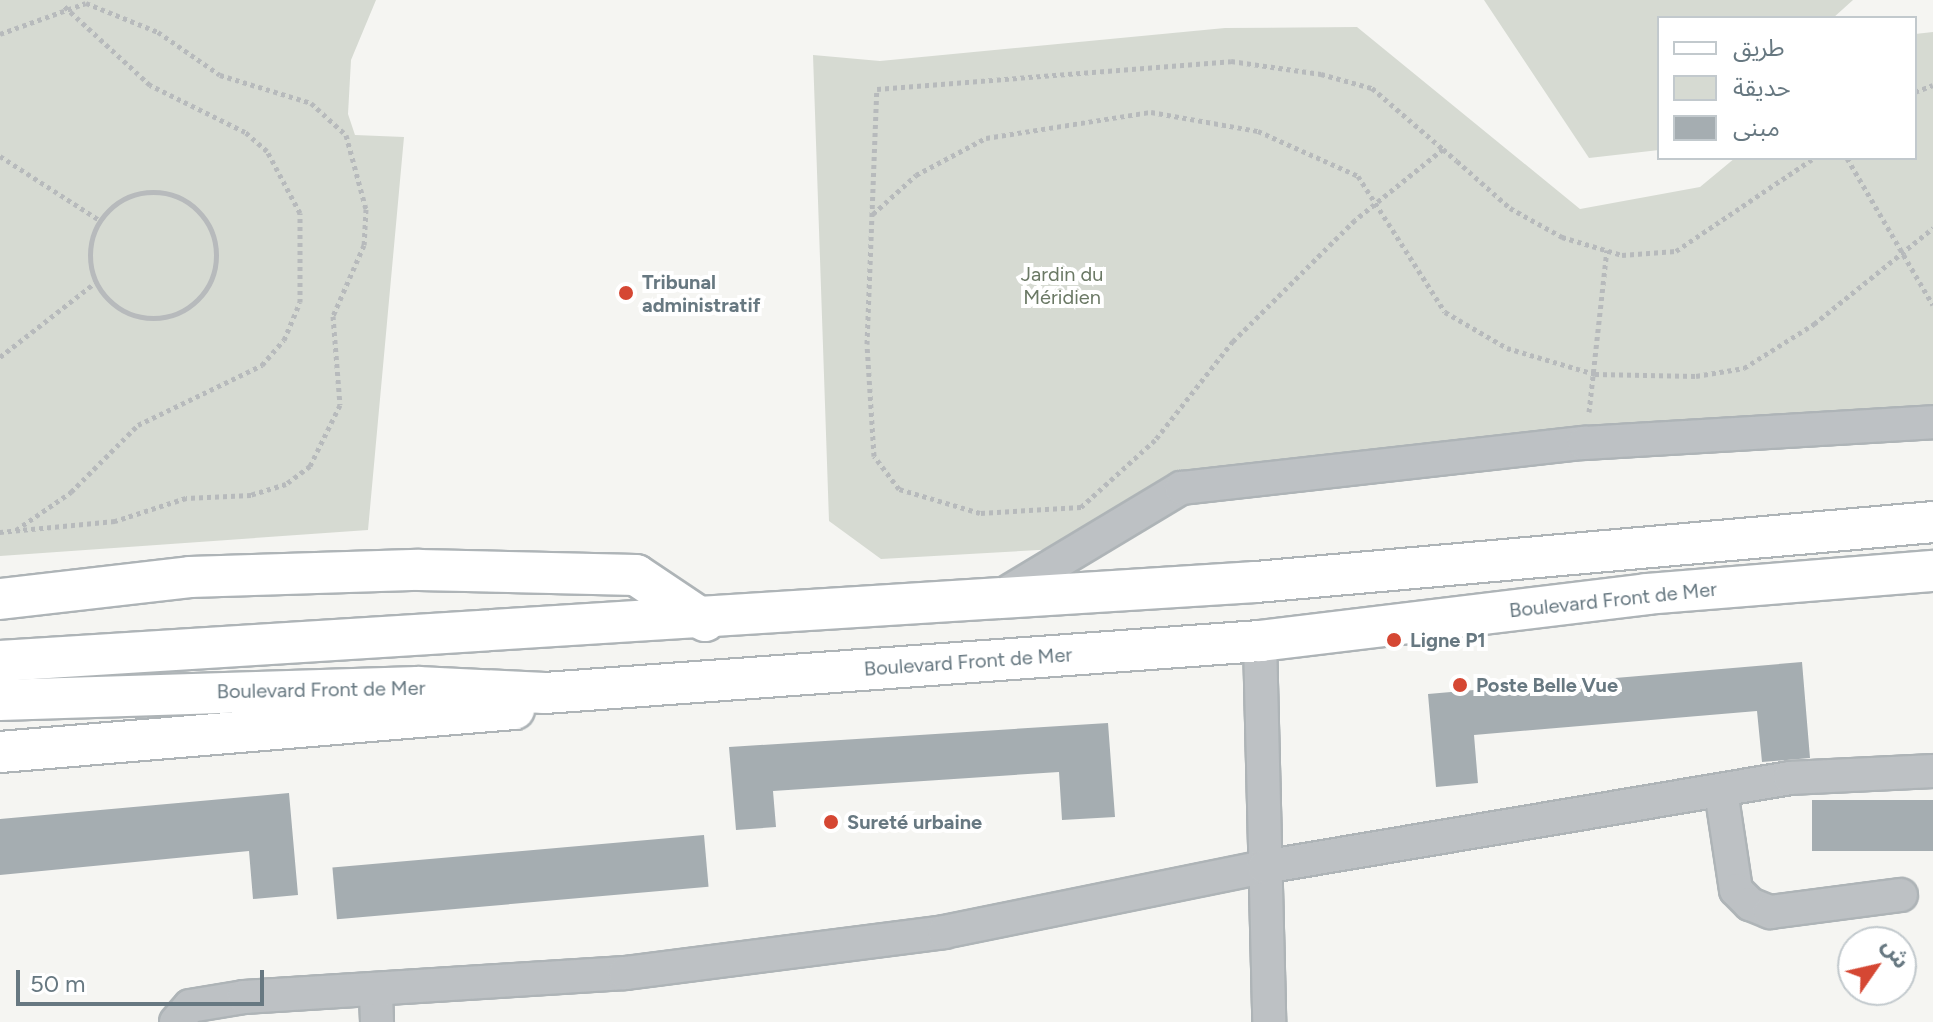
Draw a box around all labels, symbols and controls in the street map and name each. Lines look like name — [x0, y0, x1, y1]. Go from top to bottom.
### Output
legend — [1657, 16, 1917, 160]
text: طريق — [1733, 33, 1785, 62]
text: حديقة — [1733, 73, 1791, 102]
text: مبنى — [1733, 113, 1780, 142]
park label: Jardin du Méridien — [1021, 262, 1103, 309]
place label: Tribunal administratif — [642, 270, 761, 317]
marker: Tribunal administratif — [617, 284, 635, 302]
street label: Boulevard Front de Mer — [1508, 577, 1718, 623]
place label: Ligne P1 — [1410, 628, 1486, 652]
marker: Ligne P1 — [1385, 631, 1403, 649]
street label: Boulevard Front de Mer — [863, 643, 1073, 681]
place label: Poste Belle Vue — [1476, 673, 1618, 697]
street label: Boulevard Front de Mer — [216, 676, 426, 704]
marker: Poste Belle Vue — [1451, 676, 1469, 694]
place label: Sureté urbaine — [847, 810, 982, 834]
marker: Sureté urbaine — [822, 813, 840, 831]
north arrow — [1837, 926, 1917, 1006]
text: ش — [1876, 933, 1915, 973]
scale bar — [20, 954, 268, 1004]
text: 50 m — [30, 969, 86, 998]

